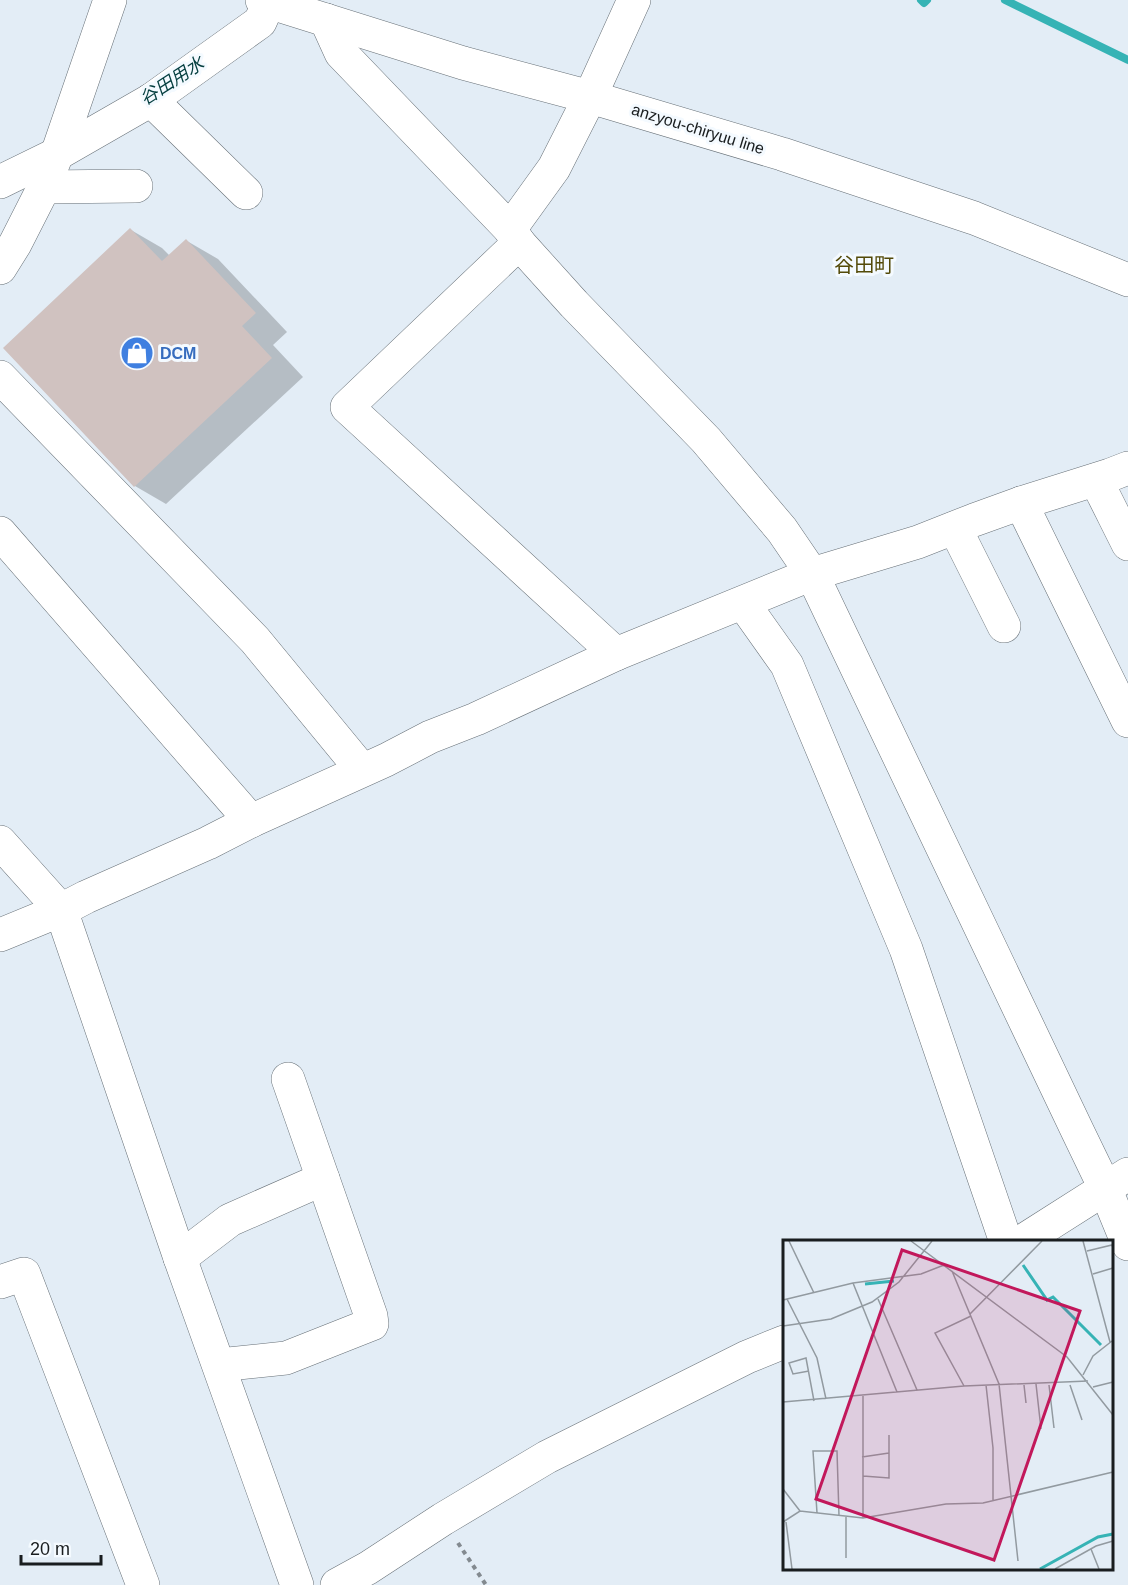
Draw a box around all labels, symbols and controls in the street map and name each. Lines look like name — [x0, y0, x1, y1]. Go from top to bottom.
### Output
water label: 谷田用水 — [136, 52, 209, 109]
street label: anzyou-chiryuu line — [630, 101, 766, 157]
district label: 谷田町 — [834, 254, 894, 276]
shop icon: DCM — [119, 335, 155, 371]
place label: DCM — [160, 345, 196, 362]
inset map — [783, 1240, 1113, 1570]
scale bar — [21, 1528, 100, 1566]
text: 20 m — [30, 1539, 70, 1559]

